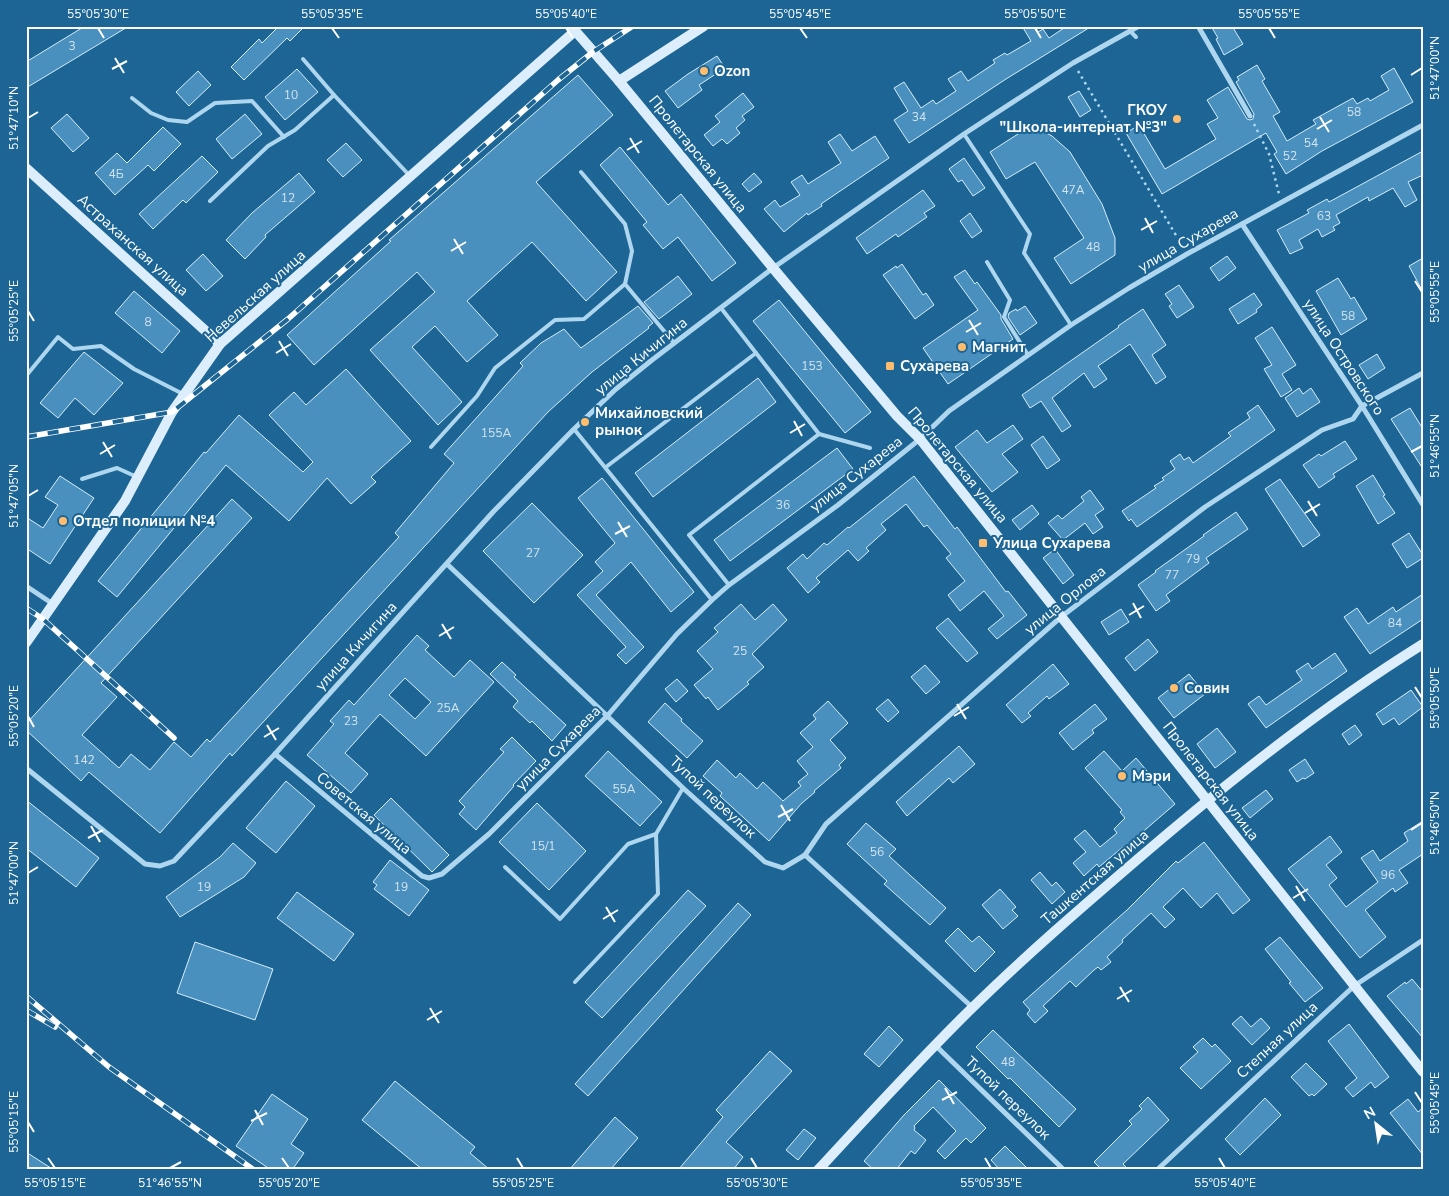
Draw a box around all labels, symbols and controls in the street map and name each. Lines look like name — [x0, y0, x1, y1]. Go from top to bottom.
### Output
text: 55°05'30"E — [67, 6, 129, 22]
text: 55°05'35"E — [301, 6, 363, 22]
text: 55°05'40"E — [535, 6, 597, 22]
text: 55°05'45"E — [769, 6, 831, 22]
text: 55°05'50"E — [1004, 6, 1066, 22]
text: 55°05'55"E — [1238, 6, 1300, 22]
text: 51°47'00"N — [1427, 36, 1443, 100]
house number: 3 — [68, 38, 76, 54]
place label: Ozon — [714, 61, 750, 81]
marker: Ozon — [698, 65, 710, 77]
text: 51°47'10"N — [6, 86, 22, 150]
house number: 10 — [284, 87, 298, 103]
street label: Пролетарская улица — [644, 91, 752, 217]
place label: ГКОУ "Школа-интернат №3" — [1000, 100, 1168, 137]
house number: 58 — [1347, 104, 1361, 120]
house number: 34 — [912, 109, 926, 125]
marker: ГКОУ "Школа-интернат №3" — [1171, 113, 1183, 125]
house number: 54 — [1304, 135, 1318, 151]
house number: 52 — [1283, 148, 1297, 164]
house number: 4Б — [108, 166, 124, 182]
house number: 47А — [1061, 182, 1085, 198]
street label: Астраханская улица — [73, 190, 193, 300]
house number: 12 — [281, 190, 295, 206]
street label: улица Сухарева — [1134, 203, 1242, 277]
house number: 63 — [1317, 208, 1331, 224]
house number: 48 — [1086, 239, 1100, 255]
street label: Невельская улица — [200, 245, 310, 347]
text: 55°05'55"E — [1427, 261, 1443, 323]
text: 55°05'25"E — [6, 280, 22, 342]
street label: улица Островского — [1299, 295, 1389, 419]
house number: 58 — [1341, 308, 1355, 324]
street label: улица Кичигина — [591, 313, 691, 399]
house number: 8 — [144, 314, 152, 330]
place label: Магнит — [972, 337, 1026, 357]
marker: Магнит — [956, 341, 968, 353]
place label: Сухарева — [900, 356, 969, 376]
house number: 153 — [801, 358, 823, 374]
marker: Сухарева — [884, 360, 896, 372]
place label: Михайловский рынок — [595, 403, 703, 440]
street label: Пролетарская улица — [903, 403, 1013, 527]
text: 51°46'55"N — [1427, 414, 1443, 478]
marker: Михайловский рынок — [579, 416, 591, 428]
house number: 155А — [481, 425, 511, 441]
street label: улица Сухарева — [805, 431, 907, 517]
text: 51°47'05"N — [6, 464, 22, 528]
house number: 36 — [776, 497, 790, 513]
place label: Отдел полиции №4 — [73, 511, 215, 531]
marker: Отдел полиции №4 — [57, 515, 69, 527]
place label: Улица Сухарева — [992, 533, 1111, 553]
marker: Улица Сухарева — [977, 537, 989, 549]
house number: 27 — [526, 545, 540, 561]
house number: 79 — [1186, 551, 1200, 567]
street label: улица Орлова — [1020, 561, 1110, 639]
house number: 77 — [1165, 567, 1179, 583]
street label: улица Кичигина — [311, 597, 401, 695]
house number: 84 — [1388, 615, 1402, 631]
house number: 25 — [733, 643, 747, 659]
text: 55°05'50"E — [1427, 667, 1443, 729]
place label: Совин — [1184, 678, 1230, 698]
marker: Совин — [1168, 682, 1180, 694]
text: 55°05'20"E — [6, 685, 22, 747]
house number: 25А — [436, 700, 460, 716]
street label: улица Сухарева — [511, 701, 605, 795]
house number: 23 — [344, 713, 358, 729]
street label: Пролетарская улица — [1158, 717, 1264, 845]
house number: 142 — [73, 752, 95, 768]
street label: Тупой переулок — [665, 752, 761, 843]
place label: Мэри — [1132, 766, 1171, 786]
street label: Советская улица — [312, 767, 416, 859]
marker: Мэри — [1116, 770, 1128, 782]
house number: 55А — [612, 781, 636, 797]
text: 51°46'50"N — [1427, 791, 1443, 855]
street label: Ташкентская улица — [1037, 825, 1153, 929]
house number: 15/1 — [531, 838, 556, 854]
text: 51°47'00"N — [6, 841, 22, 905]
house number: 56 — [870, 844, 884, 860]
house number: 96 — [1381, 867, 1395, 883]
house number: 19 — [197, 879, 211, 895]
house number: 19 — [394, 879, 408, 895]
street label: Степная улица — [1232, 997, 1322, 1083]
street label: Тупой переулок — [961, 1052, 1055, 1144]
house number: 48 — [1001, 1054, 1015, 1070]
text: 55°05'45"E — [1427, 1072, 1443, 1134]
text: 55°05'15"E — [6, 1091, 22, 1153]
north arrow — [1352, 1098, 1402, 1148]
text: N — [1360, 1102, 1379, 1124]
text: 55°05'15"E — [24, 1175, 86, 1191]
text: 51°46'55"N — [138, 1175, 202, 1191]
text: 55°05'20"E — [258, 1175, 320, 1191]
text: 55°05'25"E — [492, 1175, 554, 1191]
text: 55°05'30"E — [726, 1175, 788, 1191]
text: 55°05'35"E — [960, 1175, 1022, 1191]
text: 55°05'40"E — [1194, 1175, 1256, 1191]

